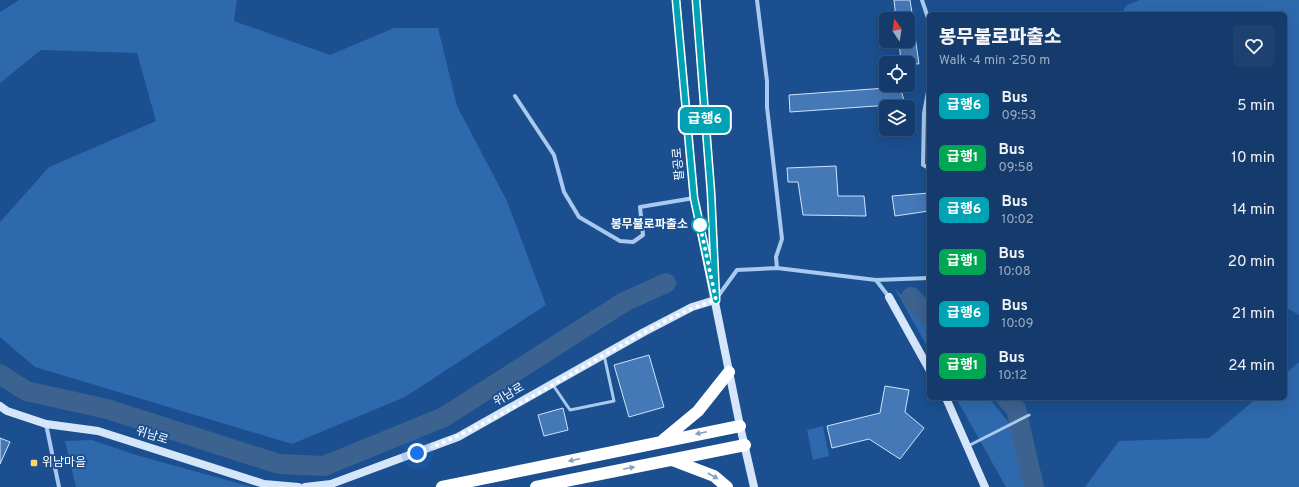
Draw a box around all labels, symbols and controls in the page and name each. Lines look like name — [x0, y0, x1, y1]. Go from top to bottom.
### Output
north arrow — [879, 12, 915, 48]
map controls — [879, 12, 915, 136]
button: heart — [1233, 25, 1275, 67]
text: 봉무불로파출소 — [939, 26, 1061, 50]
text: Walk · 4 min · 250 m — [939, 53, 1050, 69]
button: locate — [879, 56, 915, 92]
text: Bus — [1001, 89, 1028, 108]
text: 급행6 — [947, 97, 981, 114]
text: 5 min — [1237, 97, 1275, 116]
button: layers — [879, 100, 915, 136]
line badge: 급행6 — [682, 107, 728, 133]
text: 09:53 — [1001, 108, 1036, 124]
text: 급행6 — [688, 111, 722, 128]
text: Bus — [998, 141, 1025, 160]
street label: 팔공로 — [670, 147, 688, 181]
text: 급행1 — [947, 149, 978, 166]
text: 10 min — [1231, 149, 1275, 168]
text: 09:58 — [998, 160, 1033, 176]
text: Bus — [1001, 193, 1028, 212]
text: 급행6 — [947, 201, 981, 218]
text: 14 min — [1232, 201, 1275, 220]
text: 10:02 — [1001, 212, 1034, 228]
marker: 봉무불로파출소 — [691, 216, 709, 234]
place label: 봉무불로파출소 — [611, 217, 688, 233]
text: Bus — [998, 245, 1025, 264]
text: 급행1 — [947, 253, 978, 270]
text: 20 min — [1228, 253, 1275, 272]
text: 10:08 — [998, 264, 1031, 280]
text: Bus — [1001, 297, 1028, 316]
text: 급행6 — [947, 305, 981, 322]
text: 21 min — [1232, 305, 1275, 324]
text: 10:09 — [1001, 316, 1034, 332]
text: Bus — [998, 349, 1025, 368]
text: 급행1 — [947, 357, 978, 374]
text: 24 min — [1228, 357, 1275, 376]
text: 10:12 — [998, 368, 1027, 384]
street label: 위남로 — [491, 380, 527, 410]
street label: 위남로 — [134, 423, 170, 449]
one-way arrow — [695, 431, 708, 437]
your location — [407, 443, 427, 463]
place label: 위남마을 — [42, 455, 86, 471]
one-way arrow — [568, 457, 580, 463]
marker: 위남마을 — [29, 458, 39, 468]
one-way arrow — [622, 464, 635, 470]
one-way arrow — [707, 473, 719, 480]

